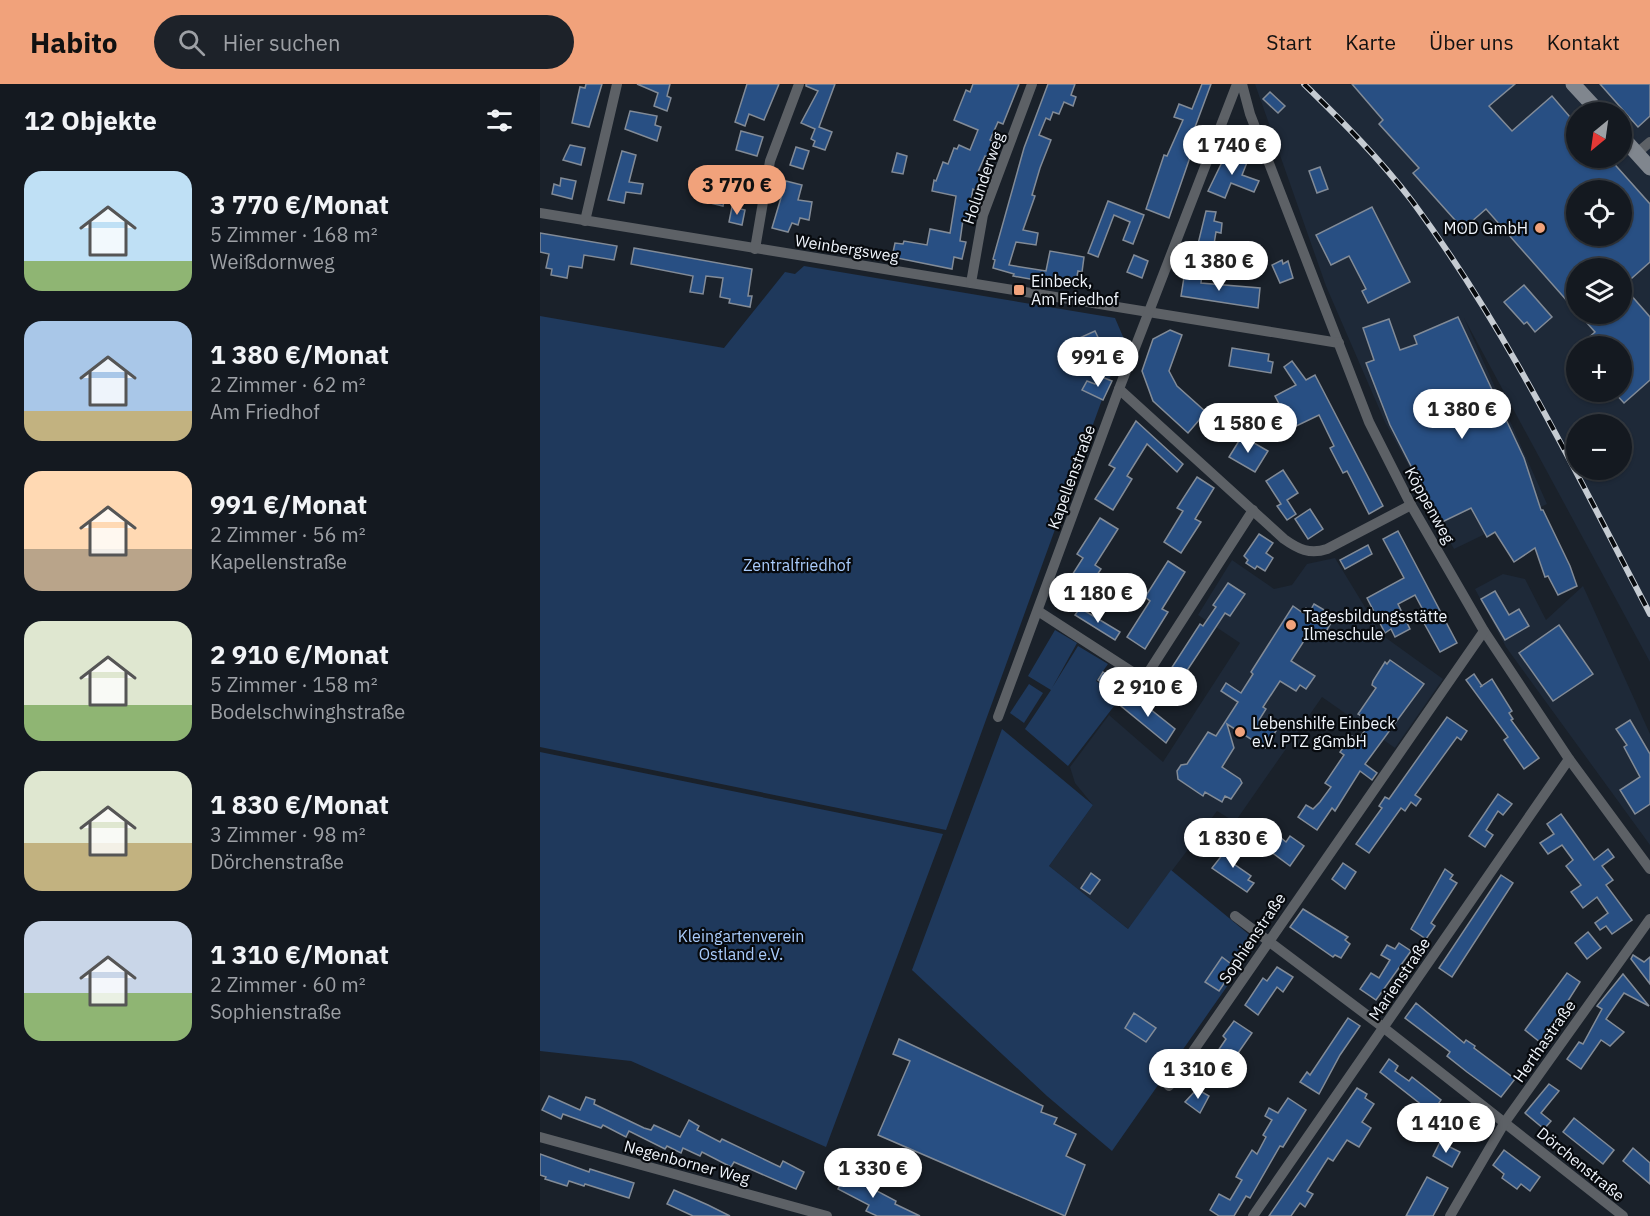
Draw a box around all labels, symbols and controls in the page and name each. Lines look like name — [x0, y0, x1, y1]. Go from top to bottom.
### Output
search box — [154, 15, 574, 69]
text: Habito — [30, 24, 118, 61]
icon: search — [175, 26, 208, 59]
text: Hier suchen — [223, 28, 340, 57]
text: Start — [1266, 28, 1312, 56]
text: Karte — [1345, 28, 1396, 56]
text: Über uns — [1429, 28, 1514, 56]
text: Kontakt — [1547, 28, 1620, 56]
north arrow — [1566, 102, 1632, 168]
map controls — [1566, 102, 1632, 480]
text: 12 Objekte — [24, 103, 157, 137]
icon: filters — [483, 104, 516, 137]
pin: 1 740 € — [1177, 125, 1287, 176]
street label: Holunderweg — [958, 129, 1008, 227]
text: 1 740 € — [1197, 131, 1267, 158]
pin: 3 770 € — [682, 165, 792, 216]
text: 3 770 € — [702, 171, 772, 198]
button: locate — [1566, 180, 1632, 246]
text: 3 770 €/Monat — [210, 187, 389, 221]
icon: home — [72, 195, 144, 267]
place label: MOD GmbH — [1443, 218, 1528, 238]
text: 5 Zimmer · 168 m² — [210, 221, 378, 248]
marker: MOD GmbH — [1533, 221, 1547, 235]
street label: Weinbergsweg — [794, 230, 901, 266]
pin: 1 380 € — [1164, 241, 1274, 292]
text: 1 380 € — [1184, 247, 1254, 274]
text: Weißdornweg — [210, 248, 335, 275]
button: layers — [1566, 258, 1632, 324]
place label: Einbeck, Am Friedhof — [1031, 271, 1119, 309]
marker: Einbeck, Am Friedhof — [1012, 283, 1026, 297]
button: + — [1566, 336, 1632, 402]
text: 1 380 €/Monat — [210, 337, 389, 371]
pin: 991 € — [1056, 337, 1140, 388]
text: 991 € — [1071, 343, 1125, 370]
icon: home — [72, 345, 144, 417]
text: 2 Zimmer · 62 m² — [210, 371, 366, 398]
pin: 1 380 € — [1407, 389, 1517, 440]
text: 1 380 € — [1427, 395, 1497, 422]
text: Am Friedhof — [210, 398, 320, 425]
pin: 1 580 € — [1193, 403, 1303, 454]
text: 1 580 € — [1213, 409, 1283, 436]
button: − — [1566, 414, 1632, 480]
street label: Kapellenstraße — [1043, 422, 1099, 532]
street label: Köppenweg — [1401, 463, 1459, 547]
text: 991 €/Monat — [210, 487, 367, 521]
icon: home — [72, 495, 144, 567]
text: 2 Zimmer · 56 m² — [210, 521, 366, 548]
text: Kapellenstraße — [210, 548, 347, 575]
park label: Zentralfriedhof — [743, 555, 851, 575]
pin: 1 180 € — [1043, 573, 1153, 624]
text: 1 180 € — [1063, 579, 1133, 606]
place label: Tagesbildungsstätte Ilmeschule — [1303, 606, 1448, 644]
marker: Tagesbildungsstätte Ilmeschule — [1284, 618, 1298, 632]
text: 2 910 €/Monat — [210, 637, 389, 671]
icon: home — [72, 645, 144, 717]
pin: 2 910 € — [1093, 667, 1203, 718]
text: 5 Zimmer · 158 m² — [210, 671, 378, 698]
text: 2 910 € — [1113, 673, 1183, 700]
text: Bodelschwinghstraße — [210, 698, 405, 725]
place label: Lebenshilfe Einbeck e.V. PTZ gGmbH — [1252, 713, 1396, 751]
marker: Lebenshilfe Einbeck e.V. PTZ gGmbH — [1233, 725, 1247, 739]
text: 1 830 €/Monat — [210, 787, 389, 821]
icon: home — [72, 795, 144, 867]
pin: 1 830 € — [1178, 818, 1288, 869]
text: 3 Zimmer · 98 m² — [210, 821, 366, 848]
text: 1 830 € — [1198, 824, 1268, 851]
text: Dörchenstraße — [210, 848, 344, 875]
street label: Sophienstraße — [1214, 889, 1290, 987]
park label: Kleingartenverein Ostland e.V. — [678, 926, 804, 964]
street label: Marienstraße — [1364, 933, 1434, 1024]
text: 1 310 €/Monat — [210, 937, 389, 971]
icon: home — [72, 945, 144, 1017]
text: 2 Zimmer · 60 m² — [210, 971, 366, 998]
street label: Herthastraße — [1508, 996, 1580, 1086]
text: Sophienstraße — [210, 998, 341, 1025]
pin: 1 310 € — [1143, 1049, 1253, 1100]
text: 1 310 € — [1163, 1055, 1233, 1082]
pin: 1 410 € — [1391, 1103, 1501, 1154]
text: 1 410 € — [1411, 1109, 1481, 1136]
street label: Dörchenstraße — [1533, 1123, 1629, 1206]
street label: Negenborner Weg — [622, 1136, 753, 1189]
pin: 1 330 € — [818, 1148, 928, 1199]
text: 1 330 € — [838, 1154, 908, 1181]

